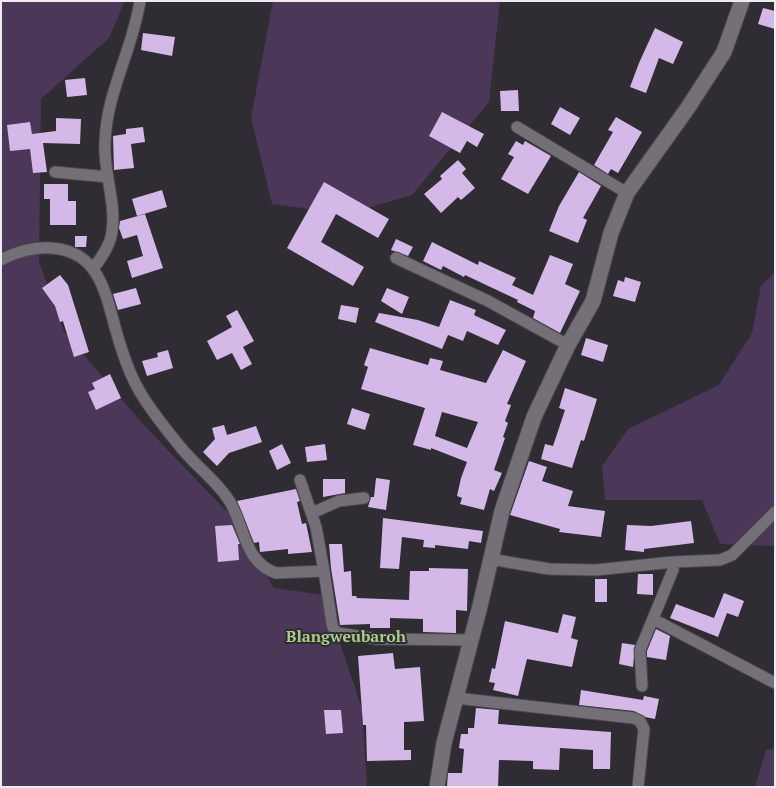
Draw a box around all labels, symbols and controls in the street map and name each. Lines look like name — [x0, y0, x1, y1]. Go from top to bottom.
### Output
district label: Blangweubaroh — [286, 625, 407, 647]

